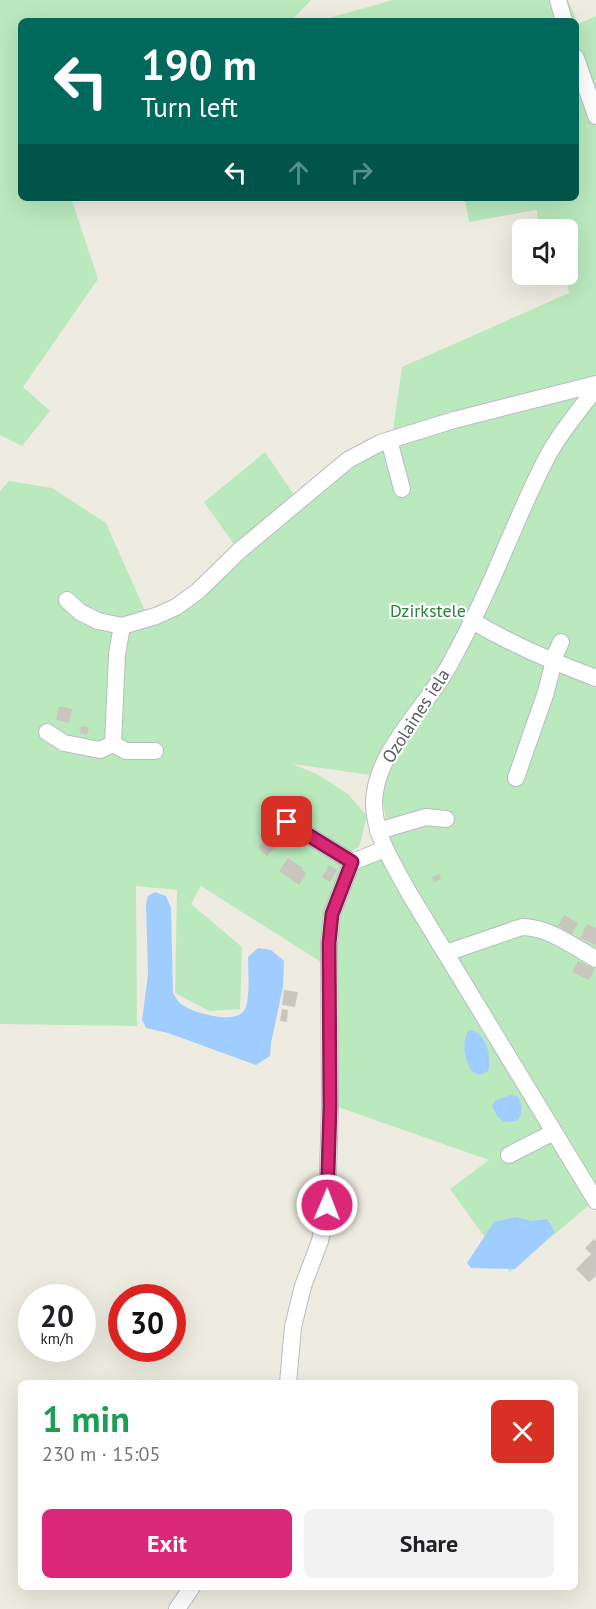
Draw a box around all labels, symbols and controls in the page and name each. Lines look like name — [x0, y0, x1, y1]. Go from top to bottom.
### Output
text: 190 m — [141, 37, 257, 92]
icon: left — [42, 42, 120, 120]
text: Turn left — [141, 90, 238, 124]
icon: left — [219, 156, 252, 189]
icon: ahead — [282, 156, 315, 189]
icon: right — [345, 156, 378, 189]
map controls — [512, 219, 578, 285]
button: sound — [512, 219, 578, 285]
park label: Dzirkstele — [390, 599, 466, 622]
street label: Ozolaines iela — [377, 664, 455, 767]
pin — [261, 796, 312, 847]
icon: arrive — [270, 805, 303, 838]
position arrow — [295, 1173, 359, 1237]
speed limit sign: 30 — [108, 1284, 186, 1362]
text: 20 — [40, 1296, 74, 1335]
text: km/h — [41, 1329, 73, 1348]
text: 1 min — [42, 1395, 130, 1442]
button: close — [491, 1400, 554, 1463]
text: 230 m · 15:05 — [42, 1441, 160, 1467]
button: Exit — [42, 1509, 292, 1578]
button: Share — [304, 1509, 554, 1578]

